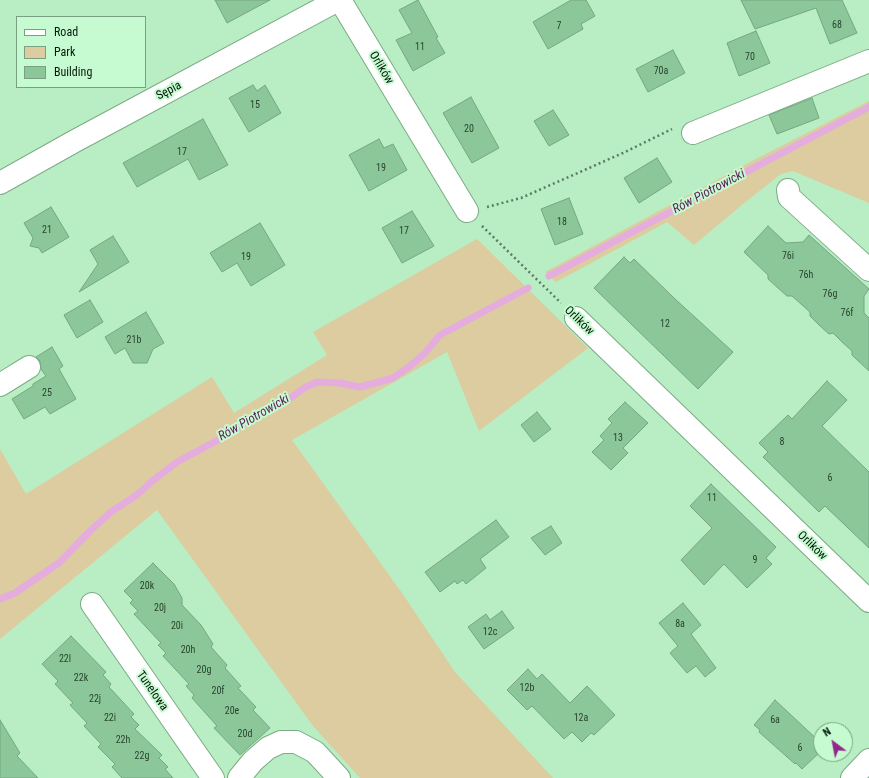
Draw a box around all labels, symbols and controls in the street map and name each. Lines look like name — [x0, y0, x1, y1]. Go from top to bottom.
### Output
legend — [16, 16, 146, 88]
house number: 68 — [832, 19, 842, 31]
house number: 7 — [557, 20, 561, 32]
text: Road — [54, 25, 78, 39]
house number: 11 — [415, 41, 425, 53]
text: Park — [54, 45, 75, 59]
street label: Orlików — [366, 49, 396, 87]
house number: 70 — [745, 51, 755, 63]
text: Building — [54, 65, 92, 79]
house number: 70a — [654, 65, 668, 77]
street label: Sępia — [154, 78, 184, 104]
house number: 15 — [250, 99, 260, 111]
house number: 20 — [464, 123, 474, 135]
house number: 17 — [177, 146, 187, 158]
house number: 19 — [376, 162, 386, 174]
water label: Rów Piotrowicki — [670, 166, 748, 218]
house number: 18 — [557, 216, 567, 228]
house number: 21 — [42, 224, 52, 236]
house number: 17 — [399, 225, 409, 237]
house number: 76i — [782, 250, 794, 262]
house number: 19 — [241, 251, 251, 263]
house number: 76h — [799, 269, 813, 281]
house number: 76g — [823, 288, 837, 300]
street label: Orlików — [561, 303, 597, 339]
house number: 76f — [840, 307, 854, 319]
house number: 12 — [660, 318, 670, 330]
house number: 21b — [127, 334, 141, 346]
house number: 25 — [42, 387, 52, 399]
water label: Rów Piotrowicki — [216, 391, 292, 445]
house number: 13 — [613, 432, 623, 444]
house number: 8 — [780, 436, 784, 448]
house number: 6 — [828, 472, 832, 484]
house number: 11 — [707, 492, 717, 504]
street label: Orlików — [794, 528, 830, 564]
house number: 9 — [753, 554, 757, 566]
house number: 20k — [140, 580, 154, 592]
house number: 20j — [154, 602, 166, 614]
house number: 8a — [675, 618, 685, 630]
house number: 20i — [171, 620, 183, 632]
house number: 12c — [483, 626, 497, 638]
house number: 20h — [181, 644, 195, 656]
house number: 22l — [59, 653, 71, 665]
house number: 20g — [197, 664, 211, 676]
street label: Tunelowa — [133, 668, 171, 714]
house number: 22k — [74, 672, 88, 684]
house number: 12b — [520, 682, 534, 694]
house number: 20f — [211, 685, 225, 697]
house number: 22j — [89, 693, 101, 705]
house number: 20e — [225, 705, 239, 717]
house number: 22i — [104, 712, 116, 724]
house number: 12a — [574, 712, 588, 724]
house number: 6a — [770, 714, 780, 726]
north arrow — [813, 722, 853, 762]
text: N — [821, 725, 833, 740]
house number: 20d — [238, 728, 252, 740]
house number: 22h — [116, 734, 130, 746]
house number: 6 — [798, 742, 802, 754]
house number: 22g — [135, 750, 149, 762]

